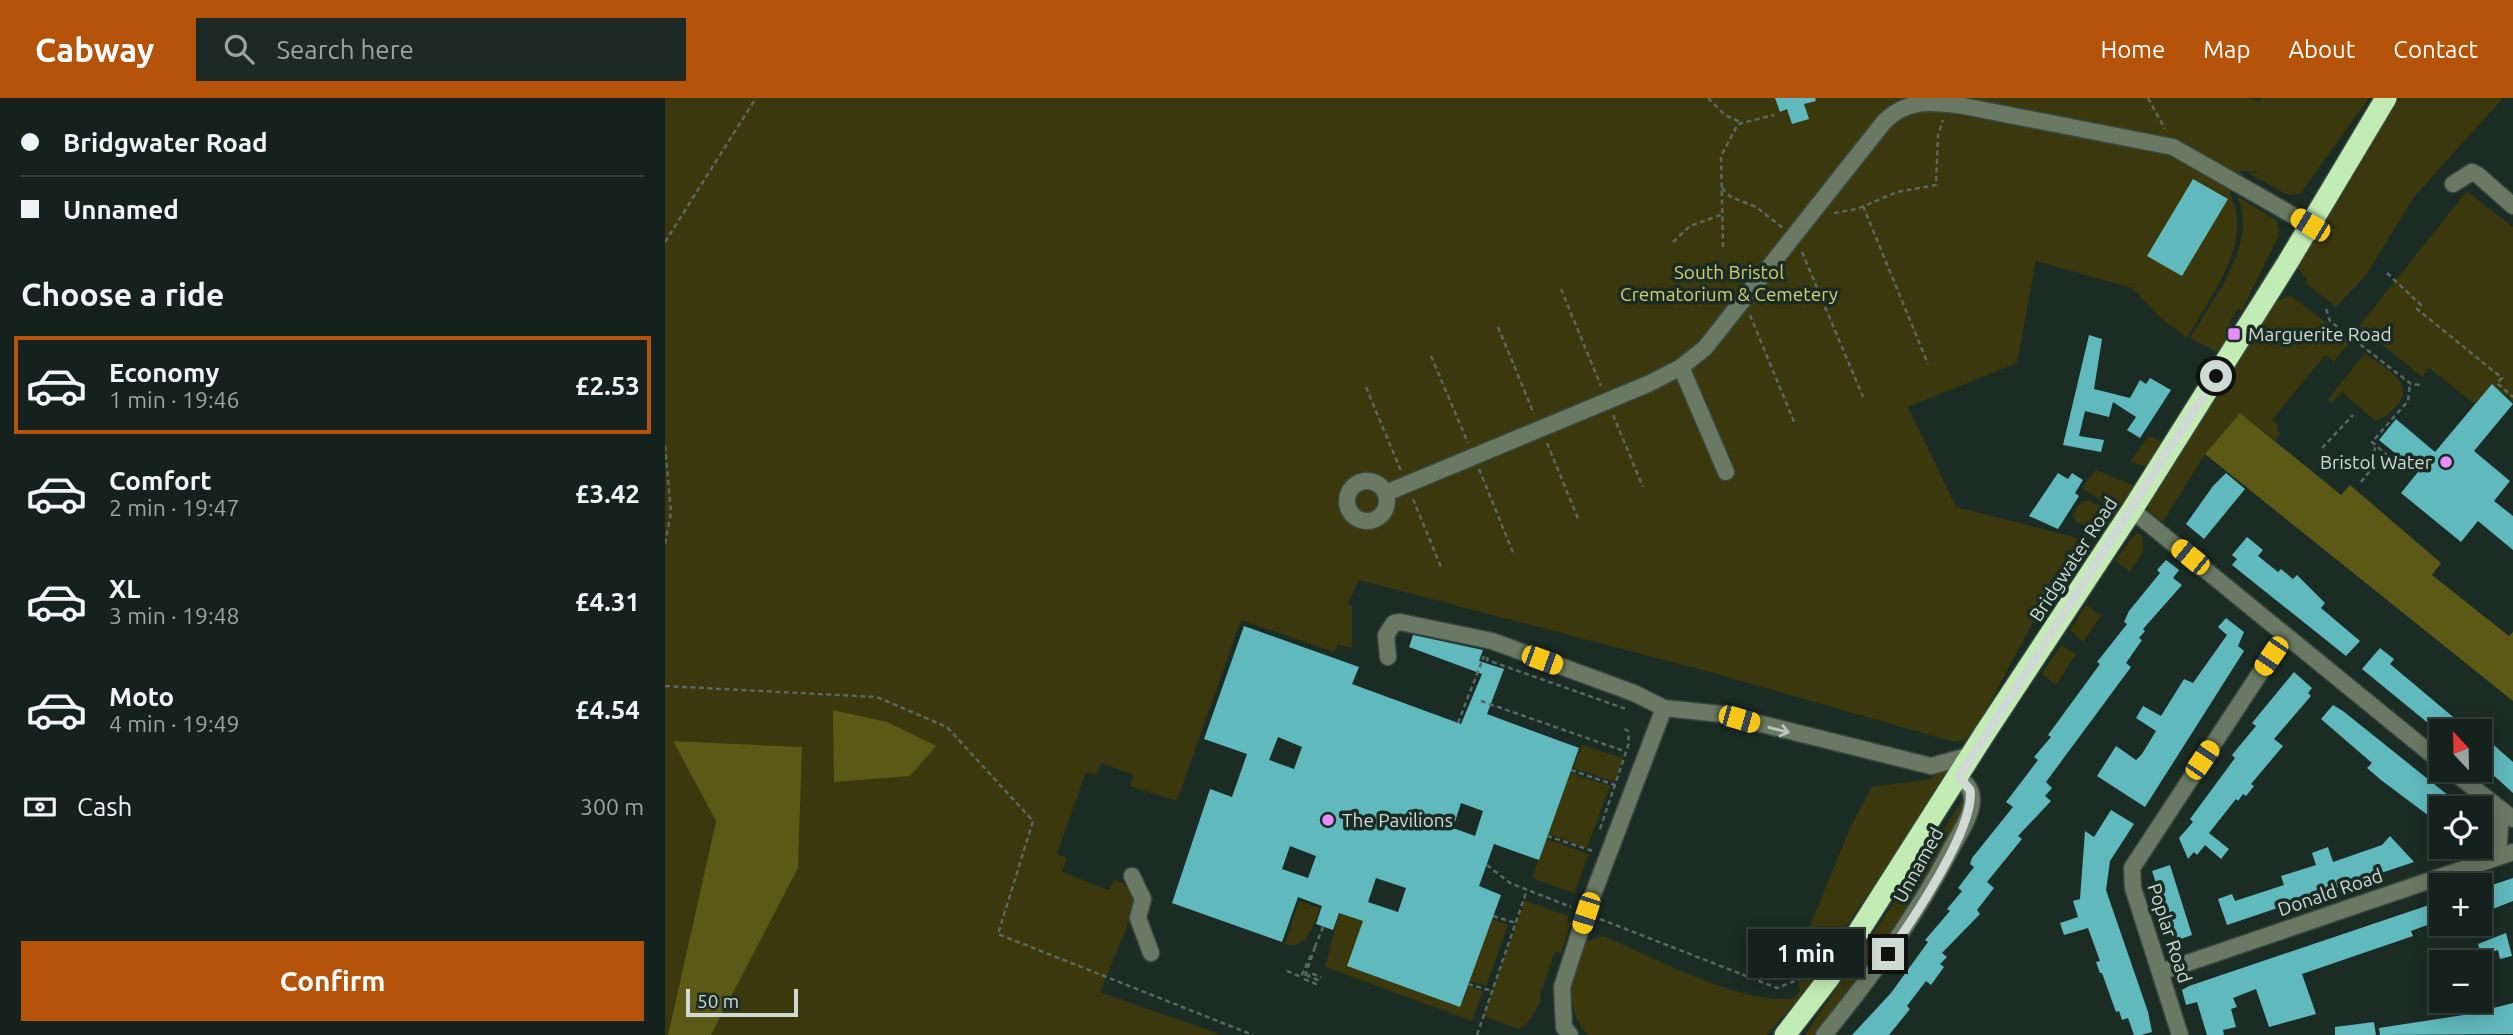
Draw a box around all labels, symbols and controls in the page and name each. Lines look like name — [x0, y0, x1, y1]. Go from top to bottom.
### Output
search box — [196, 18, 686, 81]
icon: search — [220, 30, 258, 68]
text: Cabway — [35, 31, 154, 68]
text: Search here — [276, 35, 414, 64]
text: Home — [2100, 36, 2165, 63]
text: Map — [2203, 36, 2250, 63]
text: About — [2288, 36, 2355, 63]
text: Contact — [2393, 36, 2478, 63]
text: Bridgwater Road — [63, 128, 268, 157]
text: Unnamed — [63, 195, 179, 224]
car — [2287, 205, 2334, 245]
park label: South Bristol Crematorium & Cemetery — [1620, 261, 1838, 305]
text: Choose a ride — [21, 276, 224, 312]
place label: Marguerite Road — [2248, 323, 2392, 345]
marker: Marguerite Road — [2226, 326, 2242, 342]
icon: car — [25, 354, 88, 417]
text: Economy — [109, 358, 219, 387]
route start — [2200, 360, 2232, 392]
text: £2.53 — [575, 371, 640, 400]
text: 1 min · 19:46 — [109, 387, 240, 412]
place label: Bristol Water — [2320, 451, 2432, 473]
marker: Bristol Water — [2438, 454, 2454, 470]
icon: car — [25, 462, 88, 525]
text: Comfort — [109, 466, 212, 495]
text: £3.42 — [575, 479, 640, 508]
street label: Bridgwater Road — [2025, 493, 2121, 625]
text: 2 min · 19:47 — [109, 495, 240, 520]
car — [2168, 536, 2213, 578]
icon: car — [25, 570, 88, 633]
text: XL — [109, 574, 140, 603]
text: £4.31 — [575, 587, 640, 616]
text: 3 min · 19:48 — [109, 603, 240, 628]
car — [2251, 633, 2292, 679]
car — [1519, 643, 1566, 677]
icon: car — [25, 678, 88, 741]
text: Moto — [109, 682, 174, 711]
text: £4.54 — [575, 695, 640, 724]
car — [1716, 703, 1763, 735]
text: 4 min · 19:49 — [109, 711, 240, 736]
north arrow — [2429, 719, 2492, 782]
map controls — [2429, 719, 2492, 1013]
one-way arrow — [1767, 724, 1790, 737]
car — [2182, 737, 2223, 783]
icon: cash — [21, 788, 59, 826]
text: Cash — [77, 792, 132, 821]
text: 300 m — [580, 794, 644, 819]
button: locate — [2429, 796, 2492, 859]
place label: The Pavilions — [1342, 809, 1453, 831]
marker: The Pavilions — [1320, 812, 1336, 828]
street label: Unnamed — [1888, 824, 1948, 906]
street label: Donald Road — [2275, 864, 2385, 920]
button: + — [2429, 873, 2492, 936]
street label: Poplar Road — [2144, 880, 2196, 986]
car — [1570, 890, 1603, 936]
callout: 1 min — [1748, 930, 1863, 978]
route end — [1872, 938, 1904, 970]
button: Confirm — [21, 941, 644, 1021]
text: 1 min — [1777, 941, 1835, 966]
button: − — [2429, 950, 2492, 1013]
scale bar — [686, 986, 798, 1018]
text: 50 m — [697, 990, 739, 1012]

